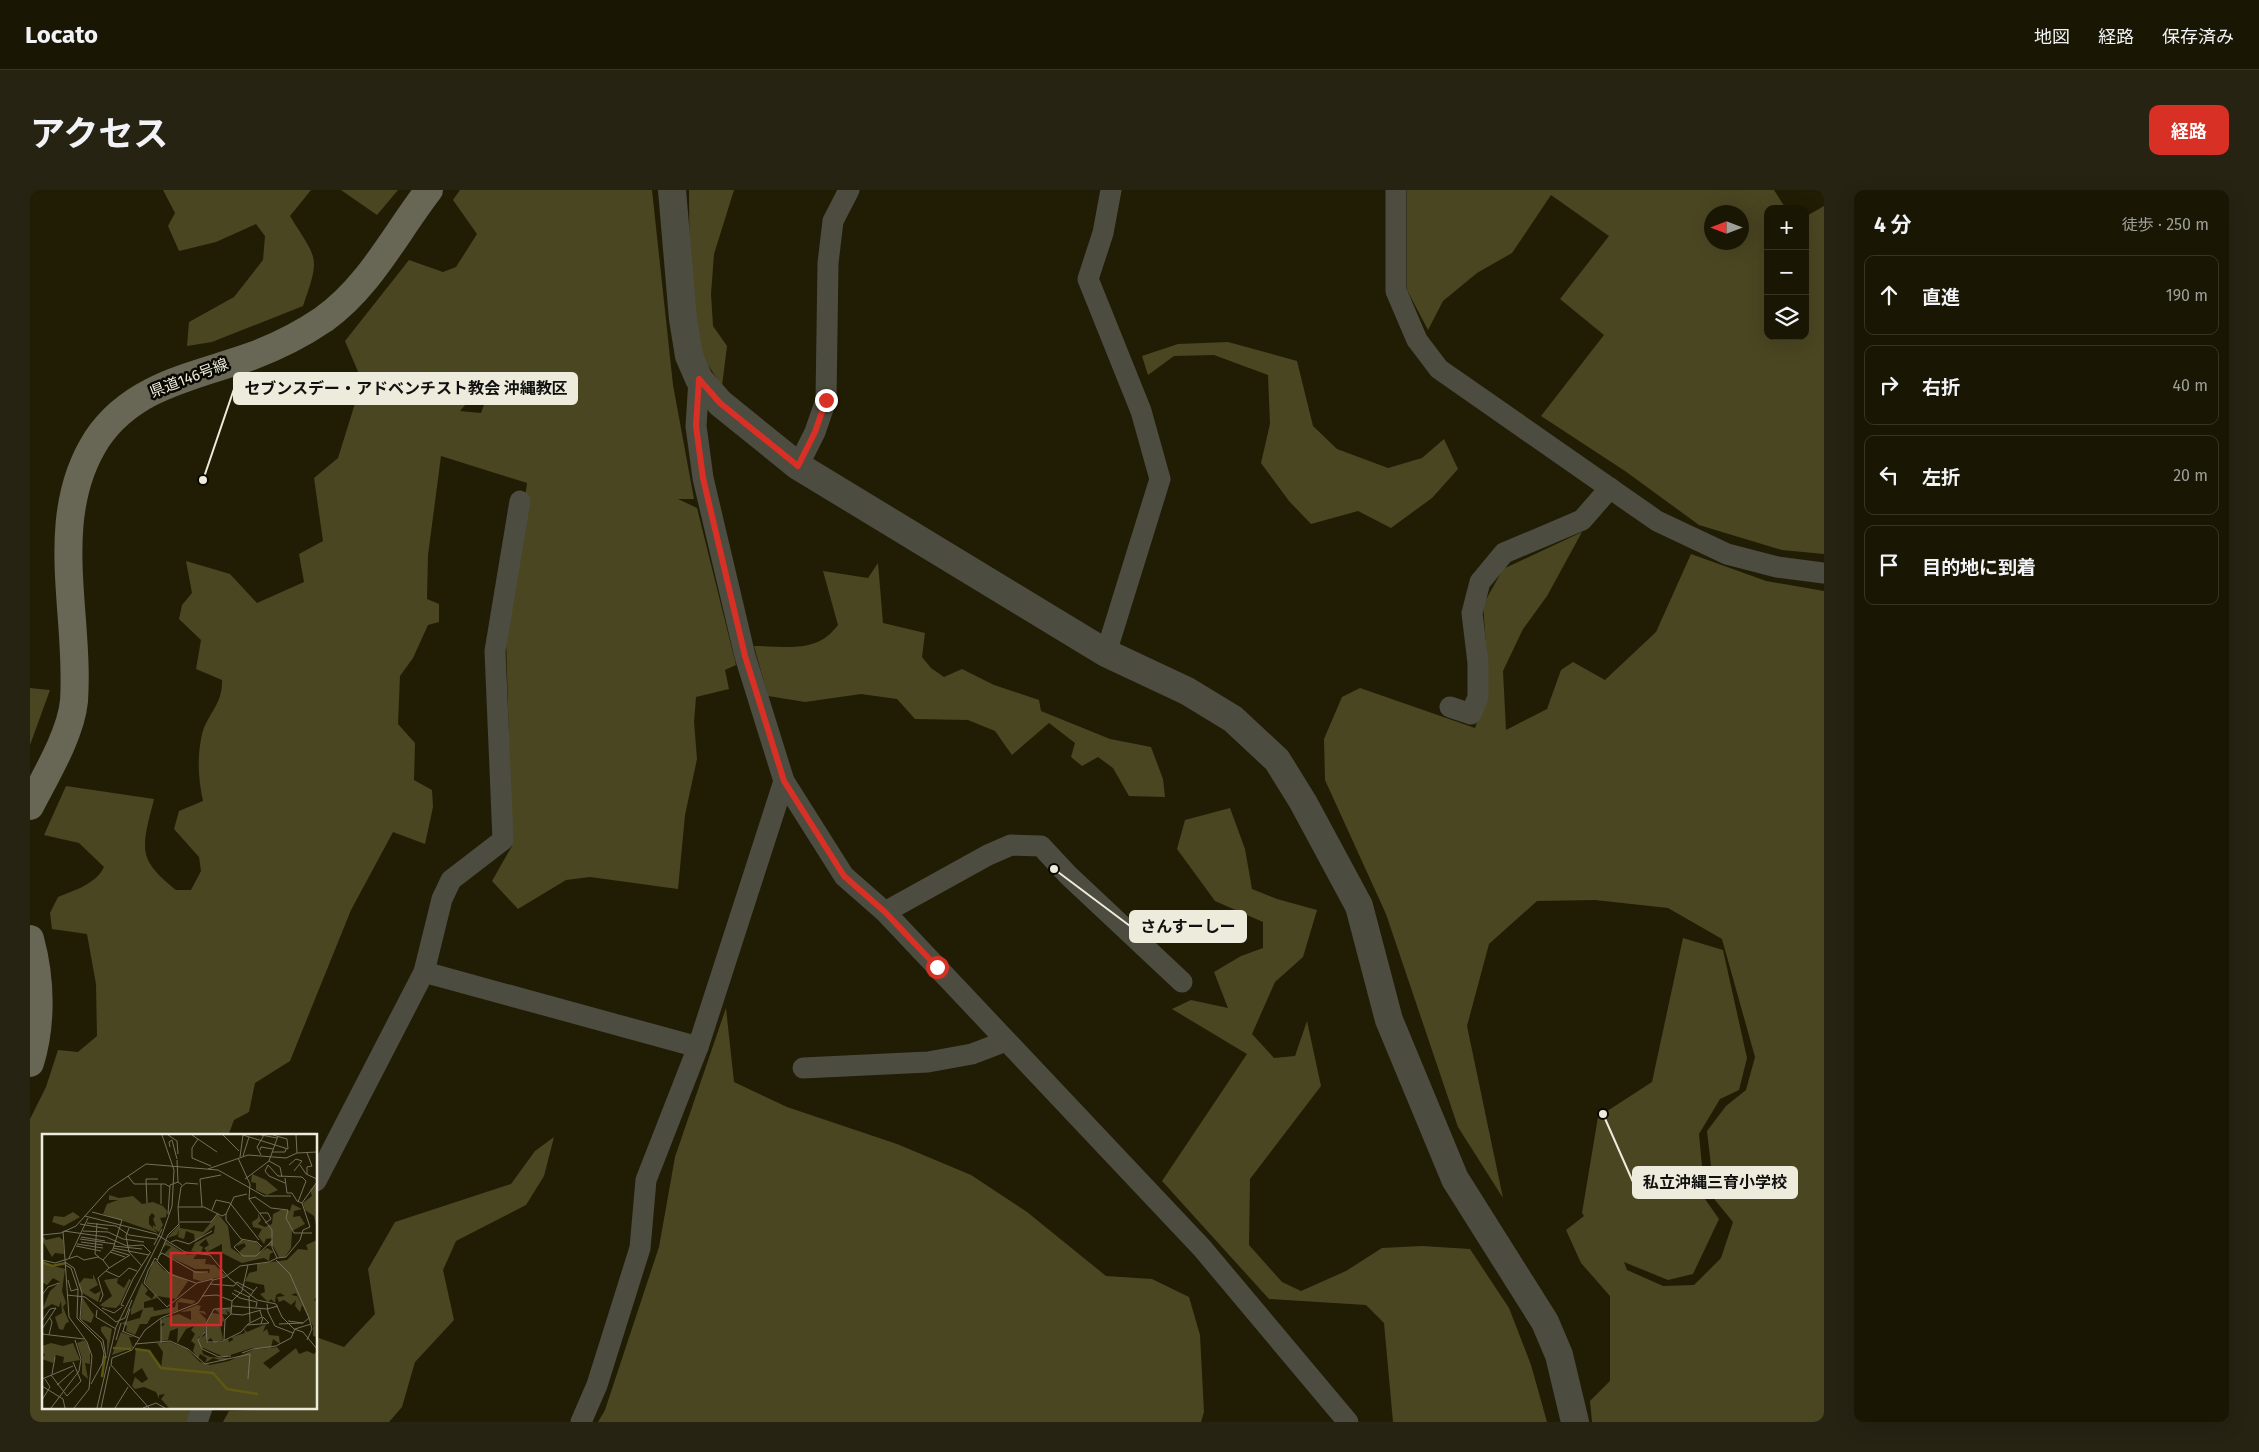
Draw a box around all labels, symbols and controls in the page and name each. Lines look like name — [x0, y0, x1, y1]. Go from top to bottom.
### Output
text: Locato — [25, 21, 98, 49]
text: 地図 — [2034, 26, 2070, 48]
text: 経路 — [2098, 26, 2134, 48]
text: 保存済み — [2162, 26, 2234, 48]
button: 経路 — [2149, 105, 2229, 155]
text: アクセス — [30, 113, 168, 155]
north arrow — [1704, 205, 1749, 250]
map controls — [1764, 205, 1809, 340]
button: + — [1764, 205, 1809, 250]
text: 4 分 — [1874, 212, 1912, 238]
text: 徒歩 · 250 m — [2122, 215, 2209, 234]
button: − — [1764, 250, 1809, 295]
icon: ahead — [1875, 281, 1903, 309]
text: 直進 — [1922, 286, 1960, 309]
text: 190 m — [2166, 286, 2208, 305]
button: layers — [1764, 295, 1809, 340]
street label: 県道146号線 — [147, 355, 231, 401]
icon: right — [1875, 371, 1903, 399]
callout: セブンスデー・アドベンチスト教会 沖縄教区 — [234, 373, 577, 404]
text: 右折 — [1922, 376, 1960, 399]
text: 40 m — [2173, 376, 2208, 395]
text: セブンスデー・アドベンチスト教会 沖縄教区 — [244, 379, 568, 398]
route end — [815, 389, 838, 412]
icon: left — [1875, 461, 1903, 489]
text: 左折 — [1922, 466, 1960, 489]
text: 20 m — [2173, 466, 2208, 485]
icon: arrive — [1875, 551, 1903, 579]
text: 目的地に到着 — [1922, 556, 2036, 579]
callout: さんすーしー — [1130, 911, 1246, 942]
text: さんすーしー — [1140, 917, 1236, 936]
route start — [926, 956, 949, 979]
inset map — [42, 1134, 318, 1410]
callout: 私立沖縄三育小学校 — [1633, 1167, 1797, 1198]
text: 私立沖縄三育小学校 — [1643, 1173, 1787, 1192]

